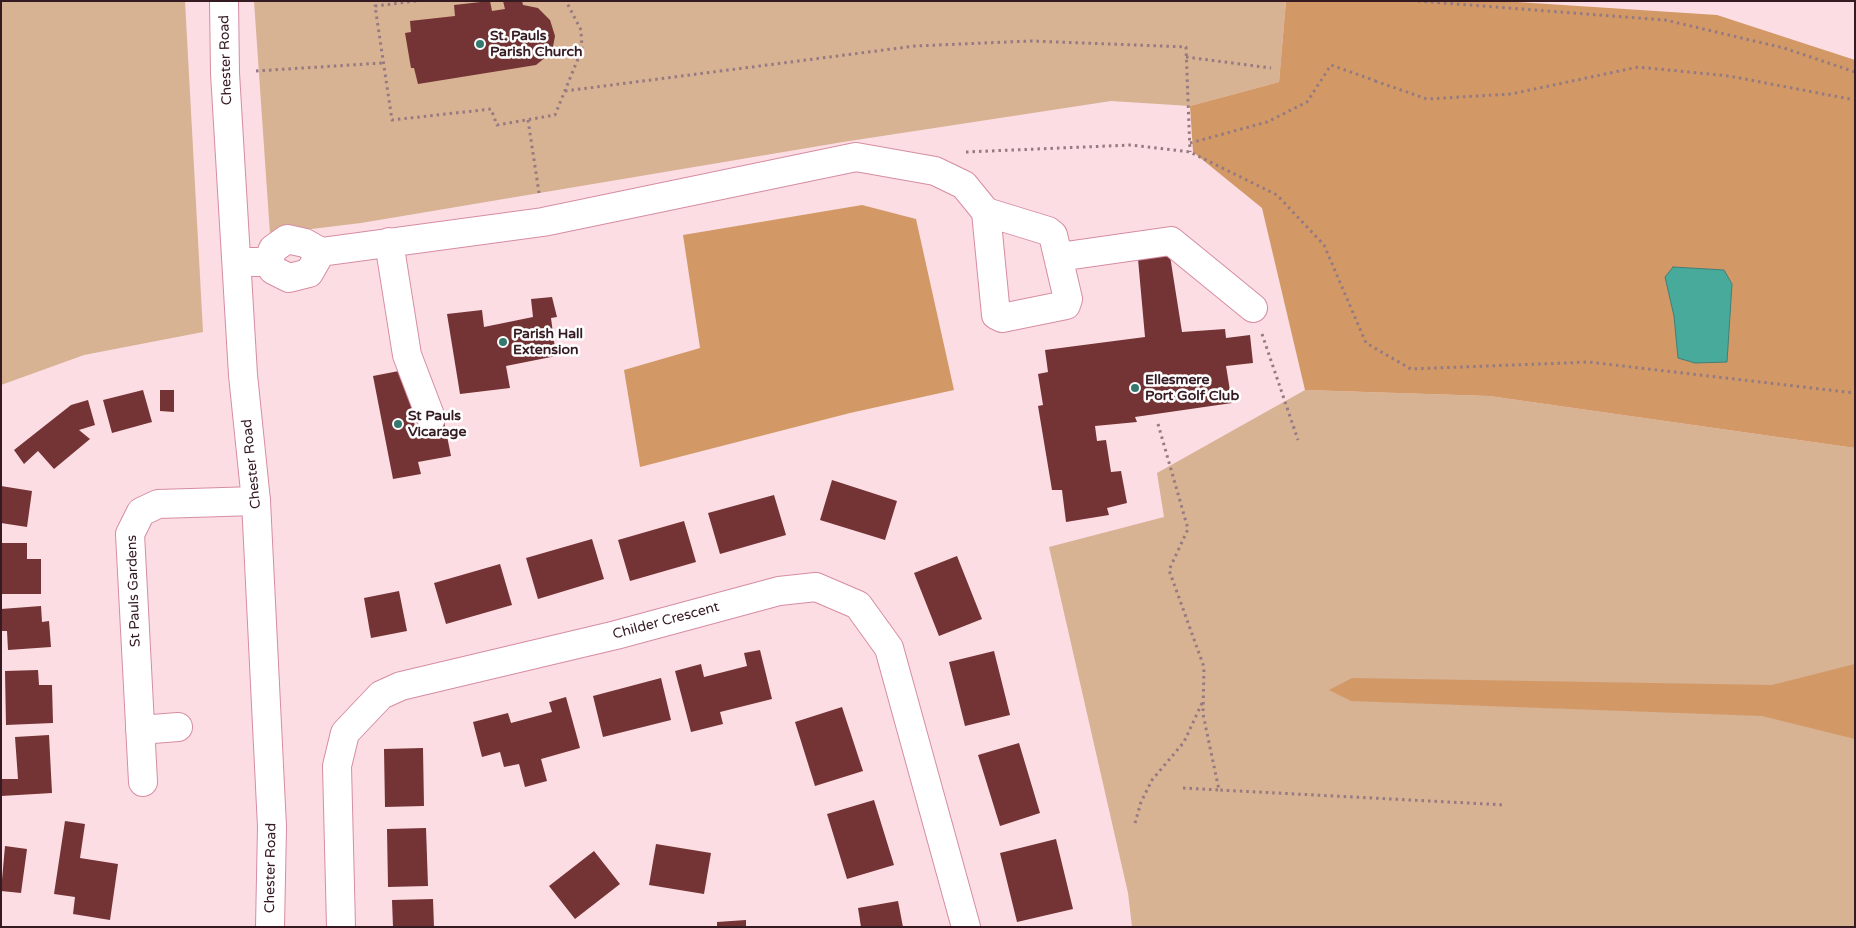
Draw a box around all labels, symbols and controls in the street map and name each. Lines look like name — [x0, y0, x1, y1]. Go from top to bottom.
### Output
street label: Chester Road — [216, 15, 236, 105]
place label: St. Pauls Parish Church — [490, 28, 583, 60]
marker: St. Pauls Parish Church — [474, 38, 486, 50]
place label: Parish Hall Extension — [513, 326, 583, 358]
marker: Parish Hall Extension — [497, 336, 509, 348]
place label: Ellesmere Port Golf Club — [1145, 372, 1239, 404]
marker: Ellesmere Port Golf Club — [1129, 382, 1141, 394]
place label: St Pauls Vicarage — [408, 408, 466, 441]
street label: Chester Road — [239, 418, 265, 510]
marker: St Pauls Vicarage — [392, 418, 404, 430]
street label: St Pauls Gardens — [124, 535, 144, 647]
street label: Childer Crescent — [611, 599, 721, 643]
street label: Chester Road — [262, 823, 280, 913]

